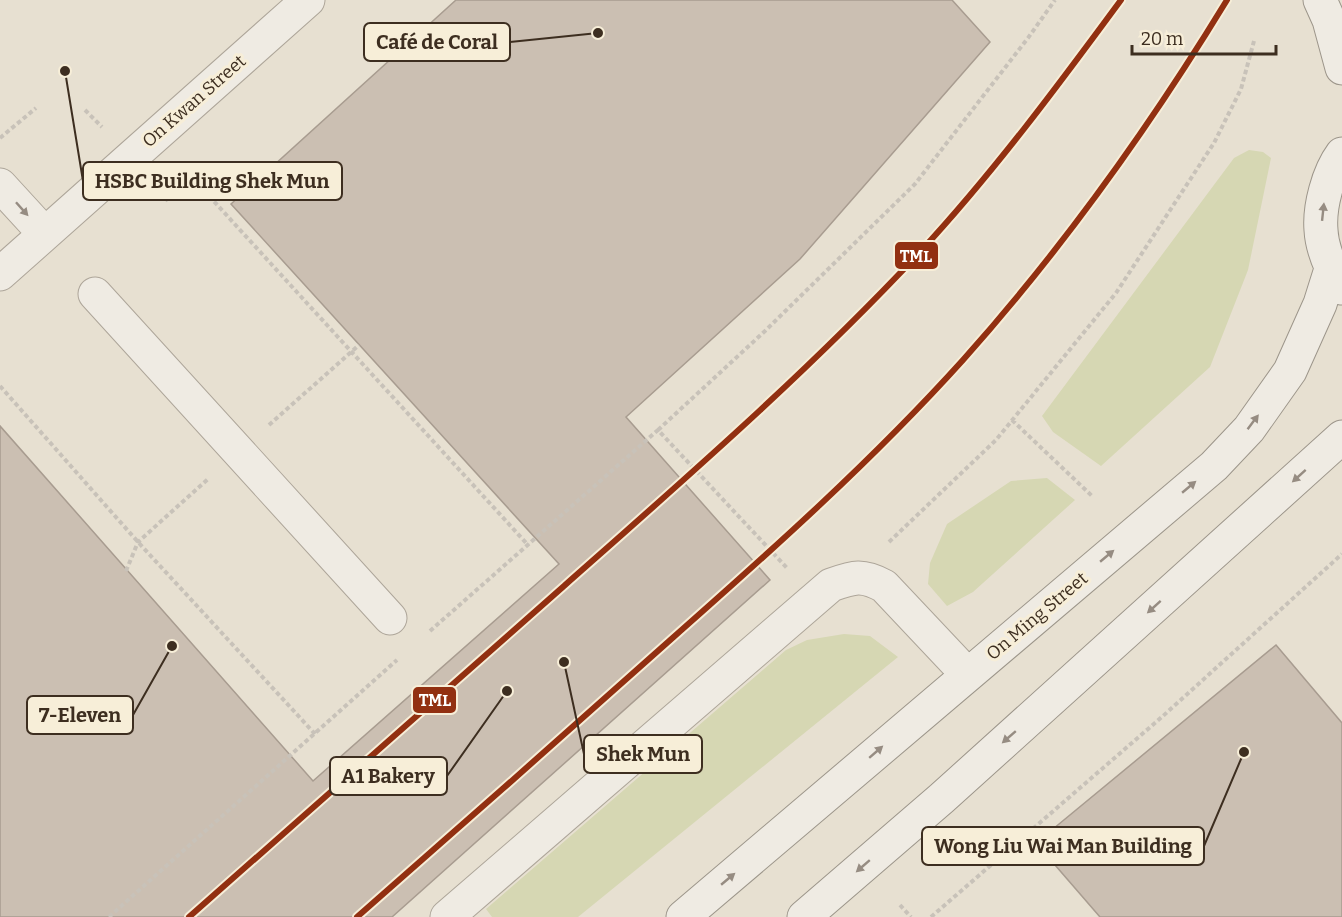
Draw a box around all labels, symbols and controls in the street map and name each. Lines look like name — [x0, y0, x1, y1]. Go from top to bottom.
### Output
scale bar — [1132, 18, 1276, 56]
callout: Café de Coral — [364, 23, 510, 61]
text: 20 m — [1141, 28, 1183, 50]
text: Café de Coral — [376, 30, 498, 54]
street label: On Kwan Street — [138, 50, 251, 152]
callout: HSBC Building Shek Mun — [83, 162, 342, 200]
text: HSBC Building Shek Mun — [95, 169, 329, 193]
one-way arrow — [15, 201, 28, 216]
one-way arrow — [1318, 203, 1328, 222]
line badge: TML — [894, 241, 939, 270]
text: TML — [900, 247, 932, 266]
one-way arrow — [1247, 415, 1259, 431]
one-way arrow — [1292, 469, 1307, 482]
one-way arrow — [1181, 481, 1196, 494]
one-way arrow — [1099, 550, 1115, 563]
street label: On Ming Street — [982, 567, 1092, 665]
one-way arrow — [1147, 600, 1162, 613]
line badge: TML — [412, 686, 457, 714]
text: TML — [419, 691, 451, 710]
callout: 7-Eleven — [27, 696, 133, 734]
text: 7-Eleven — [39, 703, 121, 727]
one-way arrow — [1001, 731, 1017, 744]
callout: Shek Mun — [584, 735, 702, 773]
text: Shek Mun — [596, 742, 690, 766]
one-way arrow — [868, 746, 884, 759]
callout: A1 Bakery — [330, 757, 447, 795]
text: A1 Bakery — [341, 764, 436, 788]
callout: Wong Liu Wai Man Building — [922, 827, 1204, 865]
text: Wong Liu Wai Man Building — [934, 834, 1193, 858]
one-way arrow — [856, 859, 871, 872]
one-way arrow — [720, 873, 735, 886]

